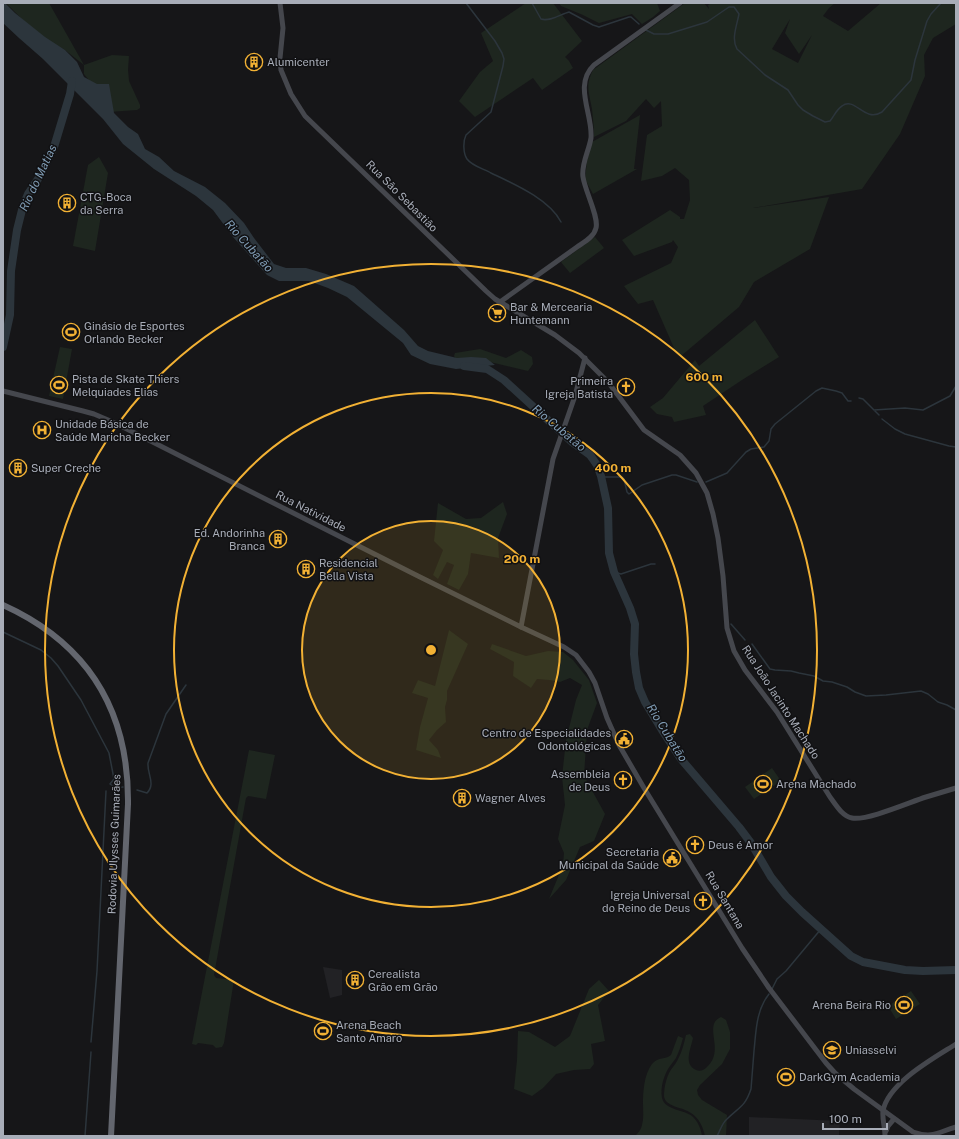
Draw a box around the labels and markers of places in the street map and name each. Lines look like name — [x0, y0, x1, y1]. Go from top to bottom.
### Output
building icon: Alumicenter — [244, 52, 264, 72]
place label: Alumicenter — [267, 56, 330, 68]
place label: CTG-Boca da Serra — [80, 191, 132, 216]
building icon: CTG-Boca da Serra — [57, 193, 77, 213]
place label: Bar & Mercearia Huntemann — [510, 301, 592, 326]
supermarket icon: Bar & Mercearia Huntemann — [487, 303, 507, 323]
place label: Ginásio de Esportes Orlando Becker — [84, 320, 185, 345]
sports icon: Ginásio de Esportes Orlando Becker — [61, 322, 81, 342]
place label: Pista de Skate Thiers Melquiades Elias — [72, 373, 180, 398]
sports icon: Pista de Skate Thiers Melquiades Elias — [49, 375, 69, 395]
place label: Primeira Igreja Batista — [545, 375, 613, 400]
church icon: Primeira Igreja Batista — [616, 377, 636, 397]
place label: Unidade Básica de Saúde Maricha Becker — [55, 418, 170, 443]
hospital icon: Unidade Básica de Saúde Maricha Becker — [32, 420, 52, 440]
building icon: Super Creche — [8, 458, 28, 478]
place label: Super Creche — [31, 462, 101, 474]
place label: Ed. Andorinha Branca — [194, 527, 265, 552]
building icon: Ed. Andorinha Branca — [268, 529, 288, 549]
place label: Residencial Bella Vista — [319, 557, 378, 582]
building icon: Residencial Bella Vista — [296, 559, 316, 579]
centre of rings — [424, 643, 438, 657]
place label: Centro de Especialidades Odontológicas — [482, 727, 611, 752]
public building icon: Centro de Especialidades Odontológicas — [614, 729, 634, 749]
place label: Assembleia de Deus — [551, 768, 610, 793]
church icon: Assembleia de Deus — [613, 770, 633, 790]
sports icon: Arena Machado — [753, 774, 773, 794]
place label: Arena Machado — [776, 778, 856, 790]
building icon: Wagner Alves — [452, 788, 472, 808]
place label: Wagner Alves — [475, 792, 546, 804]
church icon: Deus é Amor — [685, 835, 705, 855]
place label: Deus é Amor — [708, 839, 773, 851]
place label: Secretaria Municipal da Saúde — [559, 846, 659, 871]
public building icon: Secretaria Municipal da Saúde — [662, 848, 682, 868]
place label: Igreja Universal do Reino de Deus — [602, 889, 690, 914]
church icon: Igreja Universal do Reino de Deus — [693, 891, 713, 911]
place label: Cerealista Grão em Grão — [368, 968, 438, 993]
building icon: Cerealista Grão em Grão — [345, 970, 365, 990]
sports icon: Arena Beira Rio — [894, 995, 914, 1015]
place label: Arena Beira Rio — [812, 999, 891, 1011]
place label: Arena Beach Santo Amaro — [336, 1019, 402, 1044]
sports icon: Arena Beach Santo Amaro — [313, 1021, 333, 1041]
school or university icon: Uniasselvi — [822, 1040, 842, 1060]
place label: Uniasselvi — [845, 1044, 897, 1056]
sports icon: DarkGym Academia — [776, 1067, 796, 1087]
place label: DarkGym Academia — [799, 1071, 900, 1083]

